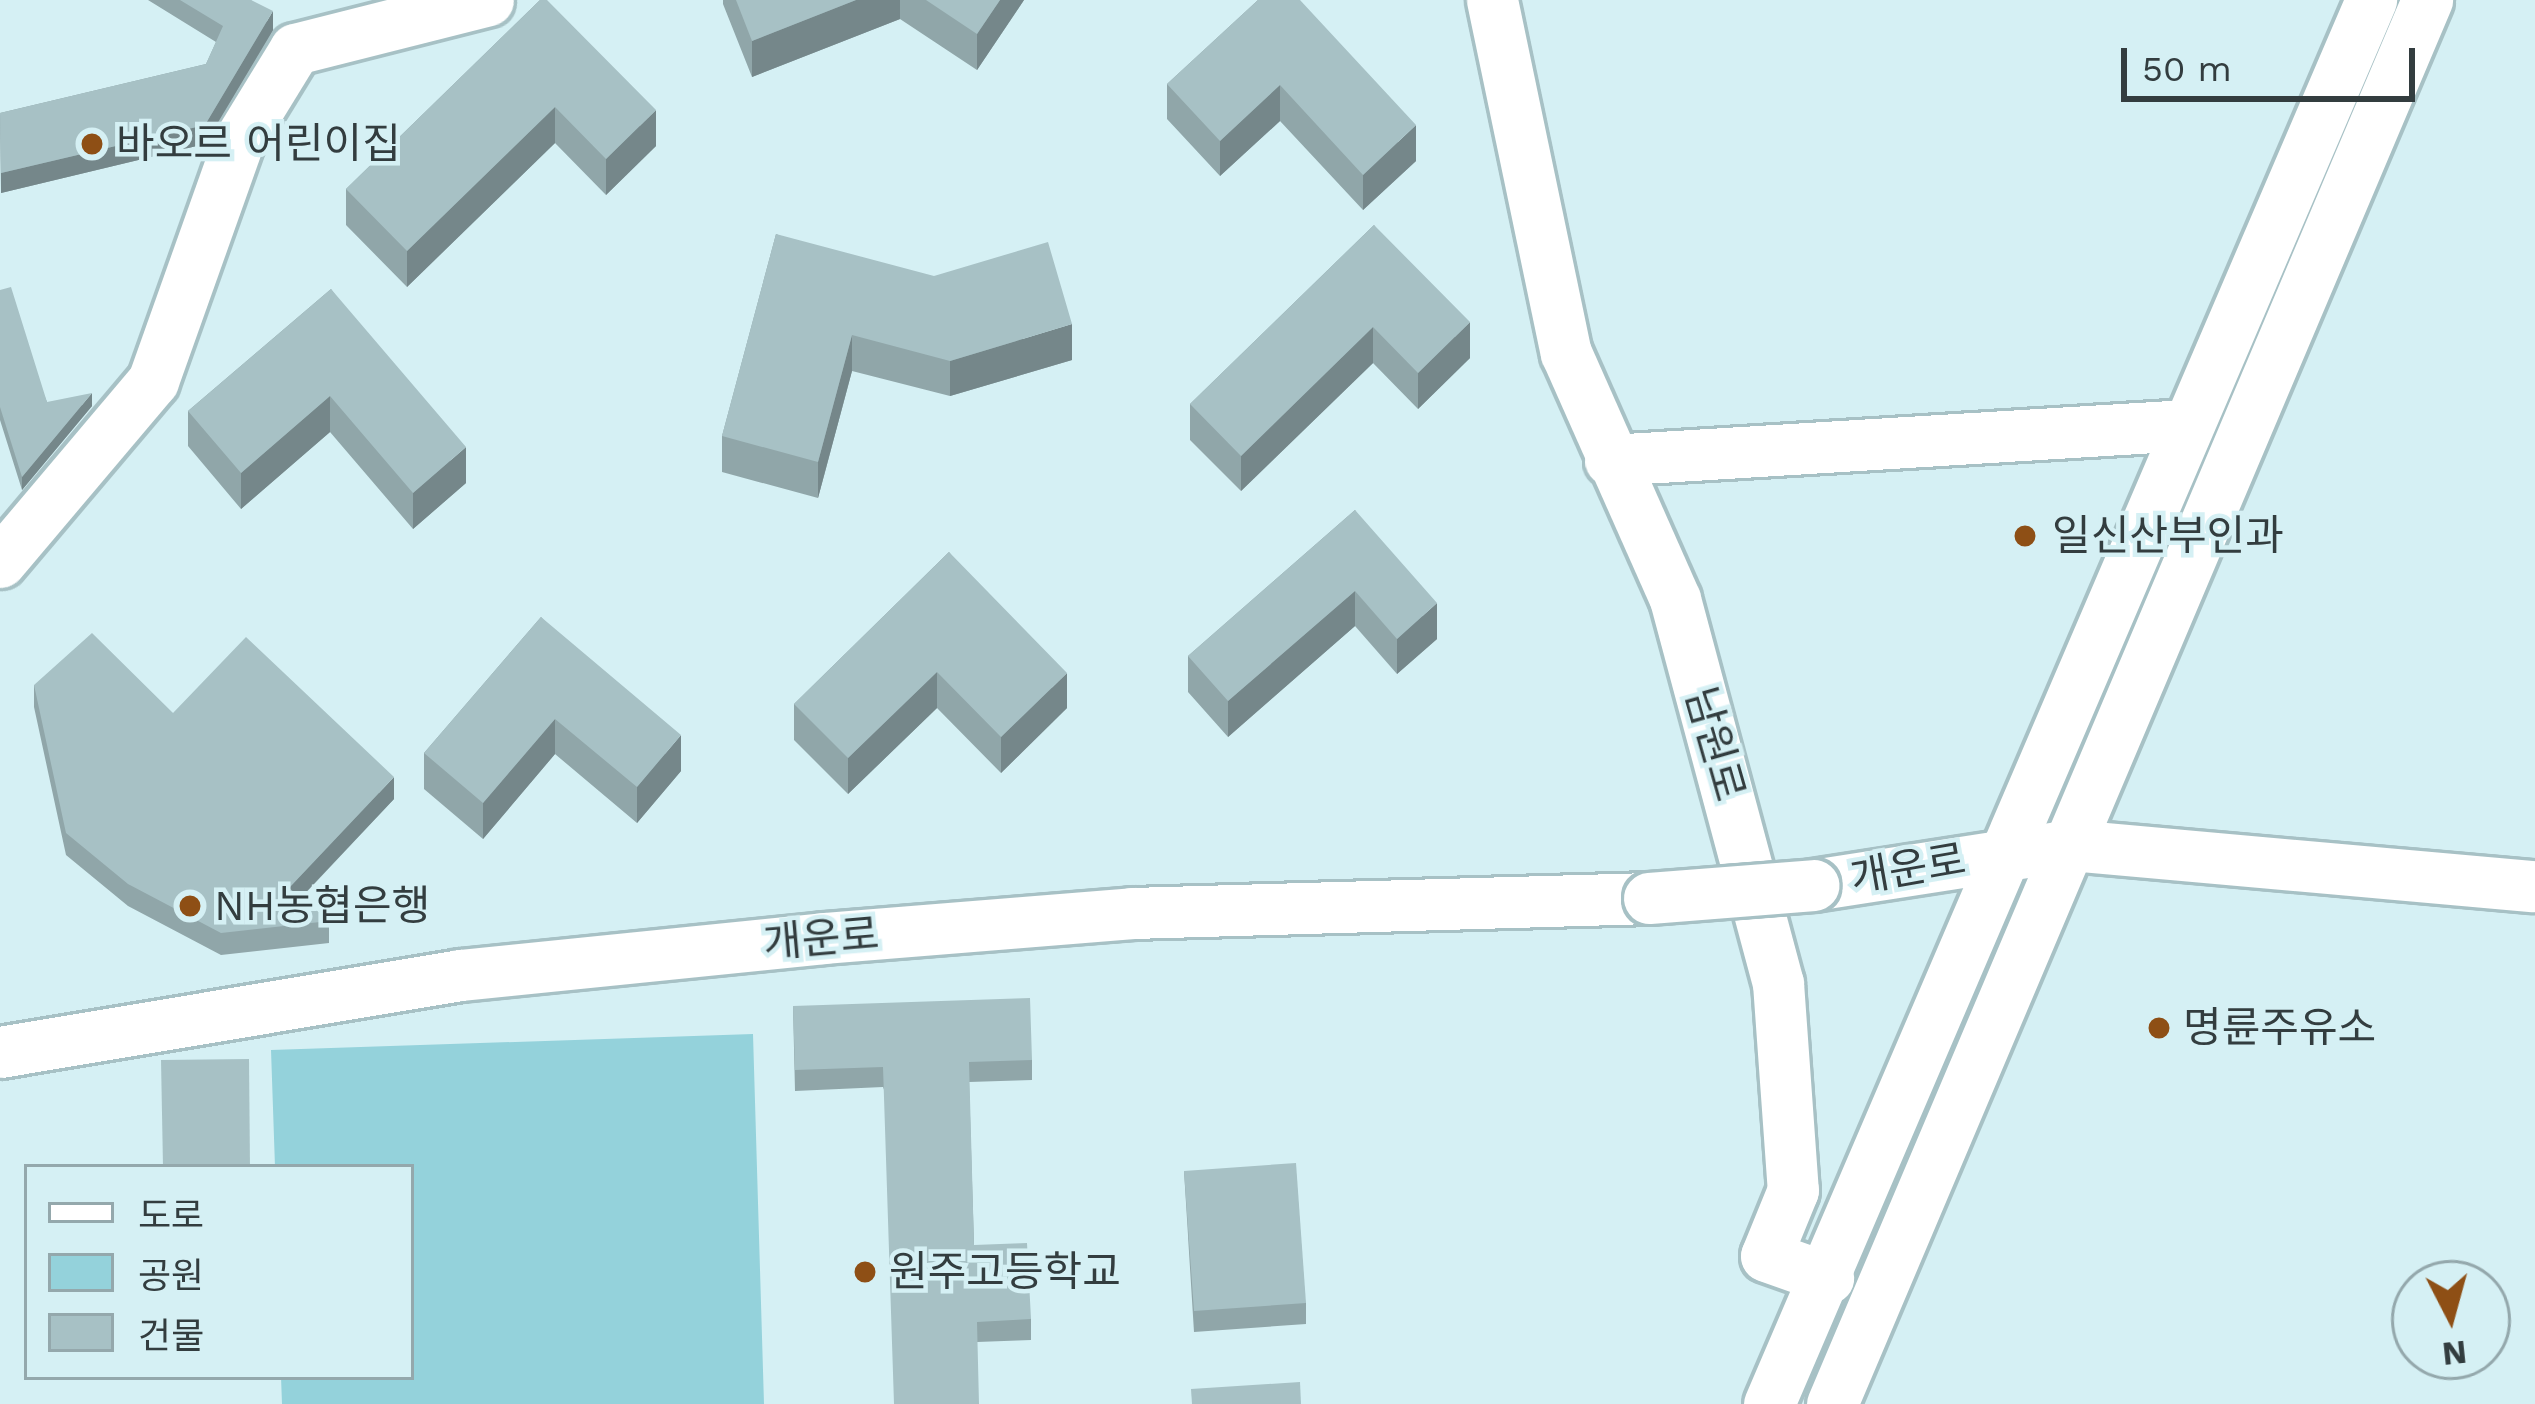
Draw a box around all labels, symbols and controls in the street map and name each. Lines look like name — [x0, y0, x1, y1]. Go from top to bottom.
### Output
scale bar — [2127, 24, 2421, 98]
text: 50 m — [2142, 48, 2232, 90]
place label: 바오르 어린이집 — [116, 119, 401, 169]
marker: 바오르 어린이집 — [79, 131, 105, 157]
place label: 일신산부인과 — [2052, 511, 2284, 561]
marker: 일신산부인과 — [2009, 520, 2041, 552]
street label: 남원로 — [1675, 681, 1755, 807]
street label: 개운로 — [1847, 834, 1969, 904]
place label: NH농협은행 — [214, 881, 430, 931]
marker: NH농협은행 — [177, 893, 203, 919]
street label: 개운로 — [761, 909, 881, 969]
place label: 명륜주유소 — [2183, 1003, 2376, 1053]
marker: 명륜주유소 — [2146, 1015, 2172, 1041]
legend — [24, 1164, 414, 1380]
text: 도로 — [138, 1195, 204, 1237]
place label: 원주고등학교 — [889, 1247, 1121, 1297]
text: 공원 — [138, 1255, 204, 1297]
marker: 원주고등학교 — [852, 1259, 878, 1285]
north arrow — [2391, 1260, 2511, 1380]
text: 건물 — [138, 1315, 204, 1357]
text: N — [2440, 1333, 2469, 1374]

